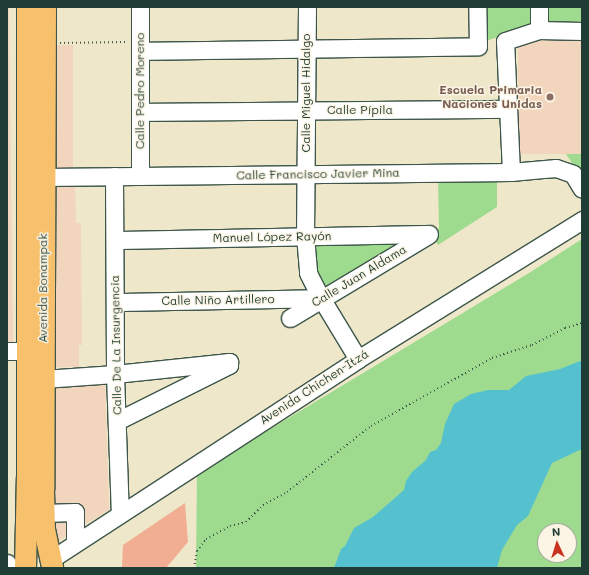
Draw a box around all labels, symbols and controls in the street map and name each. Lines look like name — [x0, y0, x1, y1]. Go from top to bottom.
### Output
street label: Calle Pedro Moreno — [133, 33, 147, 149]
street label: Calle Miguel Hidalgo — [299, 34, 313, 152]
place label: Escuela Primaria Naciones Unidas — [439, 83, 542, 111]
marker: Escuela Primaria Naciones Unidas — [545, 92, 555, 102]
street label: Calle Pípila — [327, 103, 393, 117]
street label: Calle Francisco Javier Mina — [236, 165, 400, 183]
street label: Manuel López Rayón — [213, 229, 331, 245]
street label: Avenida Bonampak — [36, 233, 50, 343]
street label: Calle Juan Aldama — [309, 242, 409, 310]
street label: Calle De La Insurgencia — [108, 275, 124, 415]
street label: Calle Niño Artillero — [161, 292, 275, 308]
street label: Avenida Chichen-Itzá — [257, 346, 371, 428]
north arrow — [537, 523, 577, 563]
text: N — [551, 524, 561, 539]

